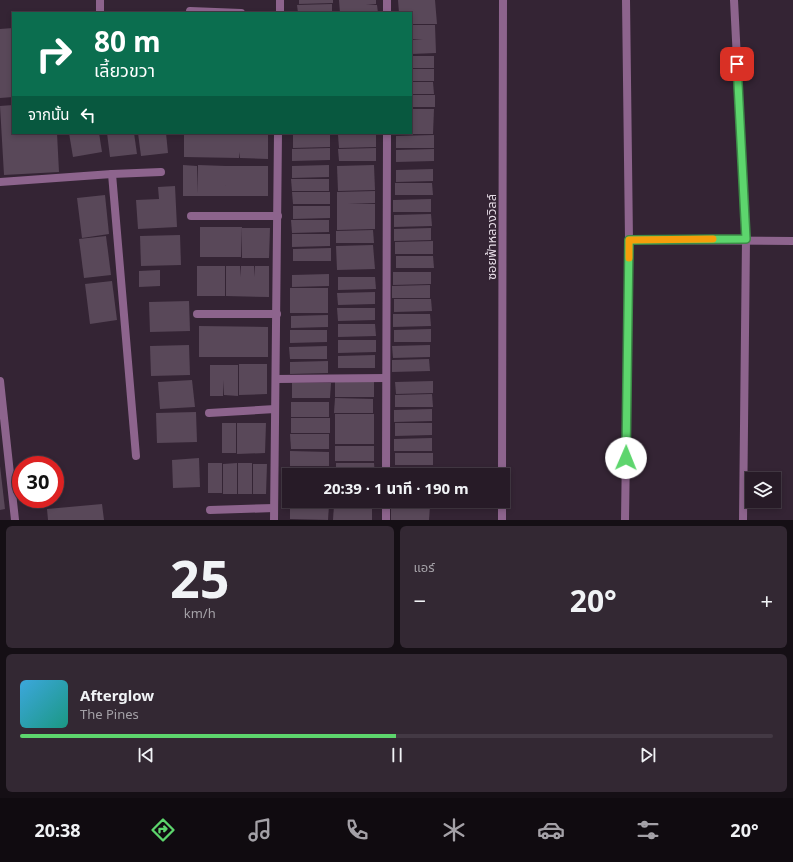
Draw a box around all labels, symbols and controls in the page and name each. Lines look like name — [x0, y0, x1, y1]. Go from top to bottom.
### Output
text: 80 m — [94, 22, 161, 60]
icon: right — [28, 28, 80, 80]
pin — [720, 47, 754, 81]
icon: arrive — [726, 53, 748, 75]
text: เลี้ยวขวา — [94, 58, 155, 82]
text: จากนั้น — [28, 104, 69, 124]
icon: left — [77, 104, 99, 126]
street label: ซอยฟ้าหลวงวิลล์ — [482, 194, 500, 280]
position arrow — [605, 437, 647, 479]
speed limit sign: 30 — [12, 456, 64, 508]
map controls — [745, 472, 781, 508]
button: layers — [745, 472, 781, 508]
text: 20:39 · 1 นาที · 190 m — [323, 478, 469, 498]
text: 25 — [170, 542, 230, 613]
text: แอร์ — [414, 558, 435, 576]
text: 20° — [570, 580, 617, 621]
text: − — [414, 585, 426, 615]
text: + — [760, 585, 773, 615]
text: km/h — [184, 604, 216, 622]
text: Afterglow — [80, 685, 154, 705]
text: The Pines — [80, 705, 139, 723]
icon: previous — [135, 744, 157, 766]
icon: pause — [386, 744, 408, 766]
icon: next — [637, 744, 659, 766]
icon: directions — [149, 816, 177, 844]
icon: music — [246, 816, 274, 844]
icon: phone — [343, 816, 371, 844]
icon: climate — [440, 816, 468, 844]
icon: car — [537, 816, 565, 844]
icon: filters — [634, 816, 662, 844]
text: 20:38 — [34, 818, 81, 842]
text: 20° — [730, 818, 759, 842]

